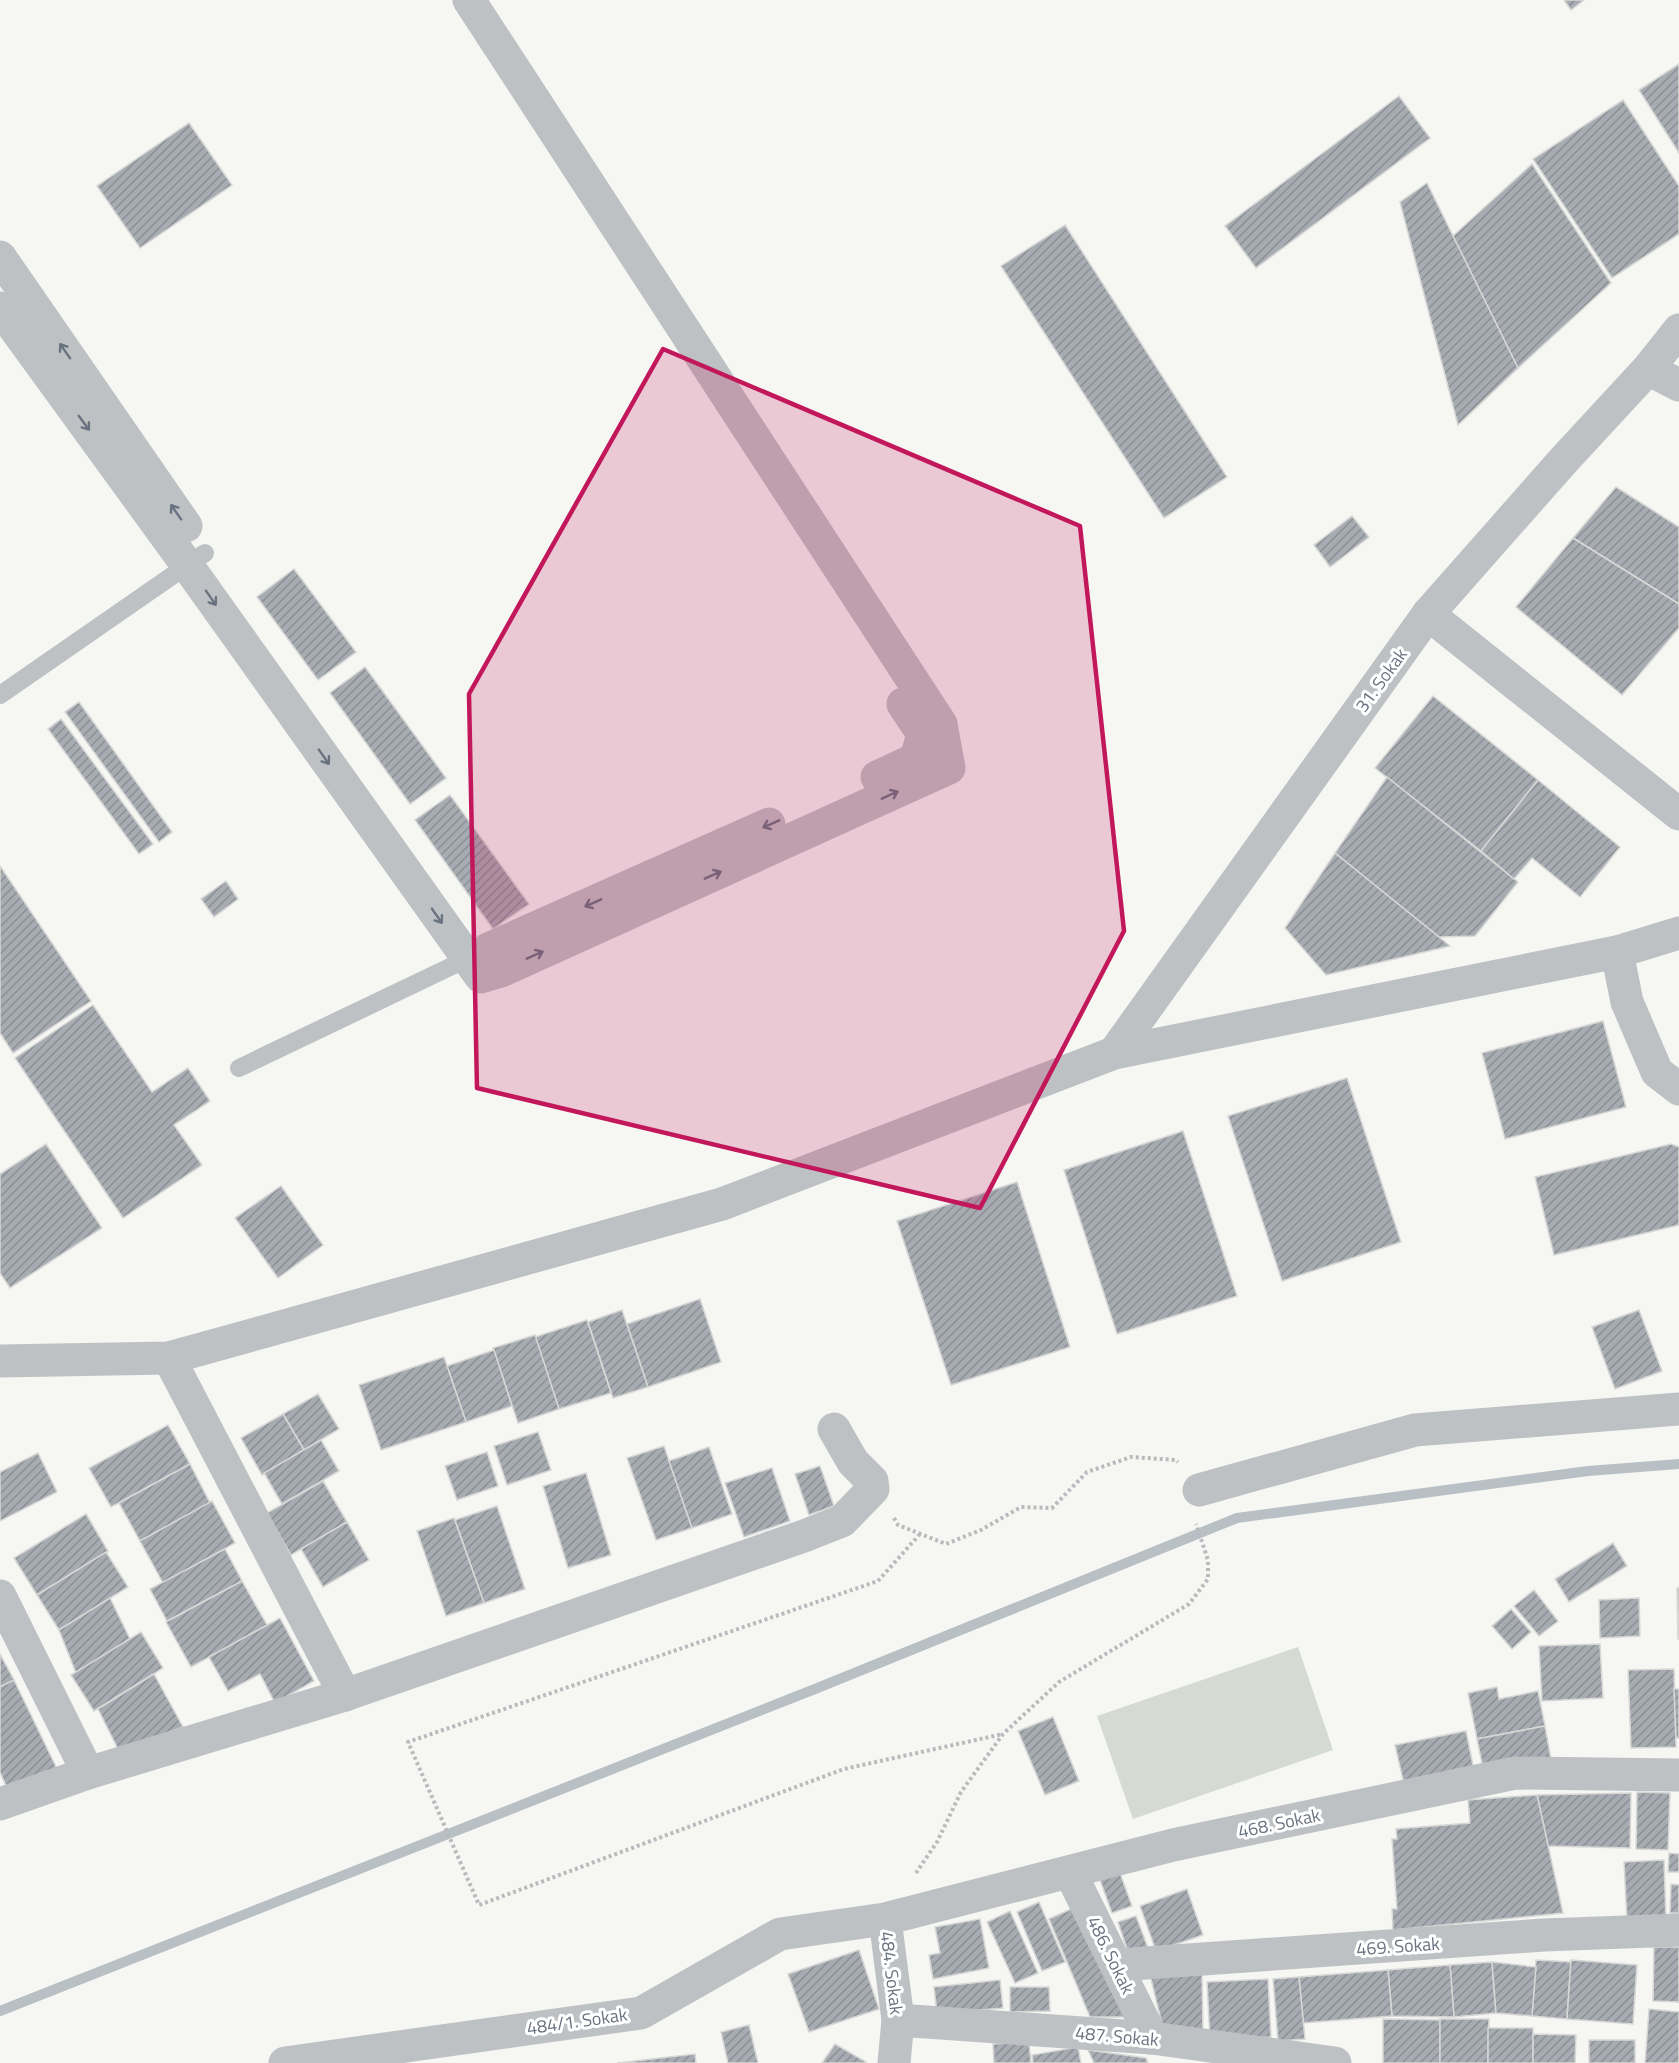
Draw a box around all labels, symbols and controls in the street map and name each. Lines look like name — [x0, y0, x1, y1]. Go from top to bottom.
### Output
one-way arrow — [59, 344, 71, 360]
one-way arrow — [78, 415, 90, 431]
one-way arrow — [170, 504, 182, 520]
one-way arrow — [205, 590, 217, 606]
street label: 31. Sokak — [1348, 642, 1414, 718]
one-way arrow — [318, 748, 330, 764]
one-way arrow — [881, 788, 899, 800]
one-way arrow — [762, 818, 780, 830]
one-way arrow — [703, 869, 721, 880]
one-way arrow — [584, 898, 602, 909]
one-way arrow — [431, 907, 443, 923]
one-way arrow — [526, 949, 544, 960]
street label: 468. Sokak — [1235, 1801, 1323, 1845]
street label: 486. Sokak — [1081, 1912, 1142, 1999]
street label: 484. Sokak — [874, 1930, 911, 2016]
street label: 469. Sokak — [1355, 1930, 1441, 1962]
street label: 484/1. Sokak — [525, 2001, 629, 2041]
street label: 487. Sokak — [1074, 2019, 1160, 2053]

